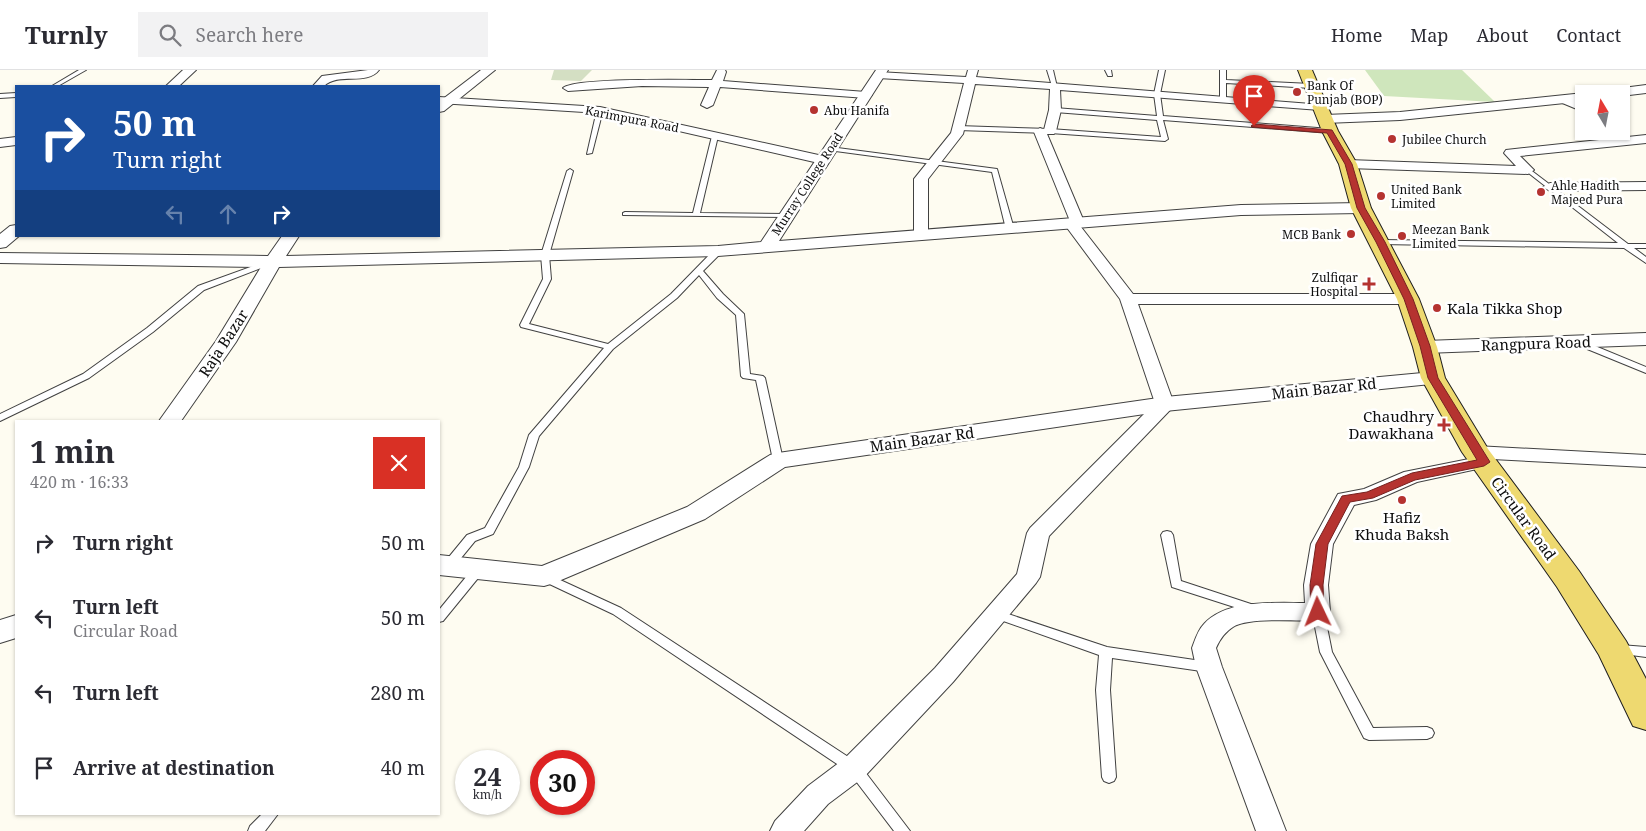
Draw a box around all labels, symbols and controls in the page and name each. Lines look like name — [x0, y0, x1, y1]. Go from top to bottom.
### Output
search box — [138, 12, 488, 57]
text: Turnly — [25, 18, 108, 51]
icon: search — [156, 21, 184, 49]
text: Search here — [196, 22, 303, 48]
text: Home — [1331, 23, 1382, 47]
text: Map — [1410, 23, 1448, 47]
text: About — [1476, 23, 1528, 47]
text: Contact — [1556, 23, 1621, 47]
pin — [1233, 75, 1275, 126]
place label: Bank Of Punjab (BOP) — [1307, 77, 1383, 108]
icon: arrive — [1240, 82, 1268, 110]
north arrow — [1575, 85, 1630, 140]
map controls — [1575, 85, 1630, 140]
marker: Bank Of Punjab (BOP) — [1291, 86, 1303, 98]
text: 50 m — [113, 99, 196, 146]
street label: Karimpura Road — [584, 102, 681, 137]
place label: Abu Hanifa — [824, 102, 890, 119]
marker: Abu Hanifa — [808, 104, 820, 116]
icon: right — [30, 105, 95, 170]
street label: Murray College Road — [767, 129, 847, 239]
place label: Jubilee Church — [1401, 131, 1487, 148]
marker: Jubilee Church — [1386, 133, 1398, 145]
text: Turn right — [113, 144, 222, 174]
place label: Ahle Hadith Majeed Pura — [1551, 177, 1623, 208]
place label: United Bank Limited — [1391, 181, 1463, 212]
marker: Ahle Hadith Majeed Pura — [1535, 186, 1547, 198]
marker: United Bank Limited — [1375, 190, 1387, 202]
icon: left — [161, 200, 189, 228]
icon: ahead — [214, 200, 242, 228]
icon: right — [267, 200, 295, 228]
place label: Meezan Bank Limited — [1412, 221, 1490, 252]
place label: MCB Bank — [1282, 226, 1342, 243]
marker: MCB Bank — [1345, 228, 1357, 240]
marker: Meezan Bank Limited — [1396, 230, 1408, 242]
place label: Zulfiqar Hospital — [1310, 269, 1358, 300]
marker: Zulfiqar Hospital — [1362, 277, 1376, 291]
place label: Kala Tikka Shop — [1447, 298, 1562, 318]
marker: Kala Tikka Shop — [1431, 302, 1443, 314]
street label: Raja Bazar — [194, 305, 252, 381]
street label: Rangpura Road — [1481, 331, 1591, 355]
street label: Main Bazar Rd — [1271, 373, 1377, 403]
place label: Chaudhry Dawakhana — [1348, 406, 1435, 443]
marker: Chaudhry Dawakhana — [1438, 419, 1450, 431]
street label: Main Bazar Rd — [868, 422, 976, 456]
text: 1 min — [30, 431, 115, 472]
button: close — [373, 437, 425, 489]
text: 420 m · 16:33 — [30, 471, 129, 493]
street label: Circular Road — [1487, 472, 1561, 564]
marker: Hafiz Khuda Baksh — [1396, 494, 1408, 506]
place label: Hafiz Khuda Baksh — [1355, 507, 1450, 544]
icon: right — [30, 529, 58, 557]
text: Turn right — [73, 530, 173, 556]
text: 50 m — [381, 530, 425, 556]
position arrow — [1291, 585, 1343, 637]
text: Turn left — [73, 594, 159, 620]
icon: left — [30, 604, 58, 632]
text: 50 m — [381, 605, 425, 631]
text: Circular Road — [73, 620, 178, 642]
icon: left — [30, 679, 58, 707]
text: Turn left — [73, 680, 159, 706]
text: 280 m — [370, 680, 425, 706]
speed limit sign: 30 — [530, 750, 595, 815]
icon: arrive — [30, 754, 58, 782]
text: Arrive at destination — [73, 755, 275, 781]
text: 40 m — [381, 755, 425, 781]
text: 24 — [473, 759, 502, 793]
text: km/h — [473, 786, 502, 803]

